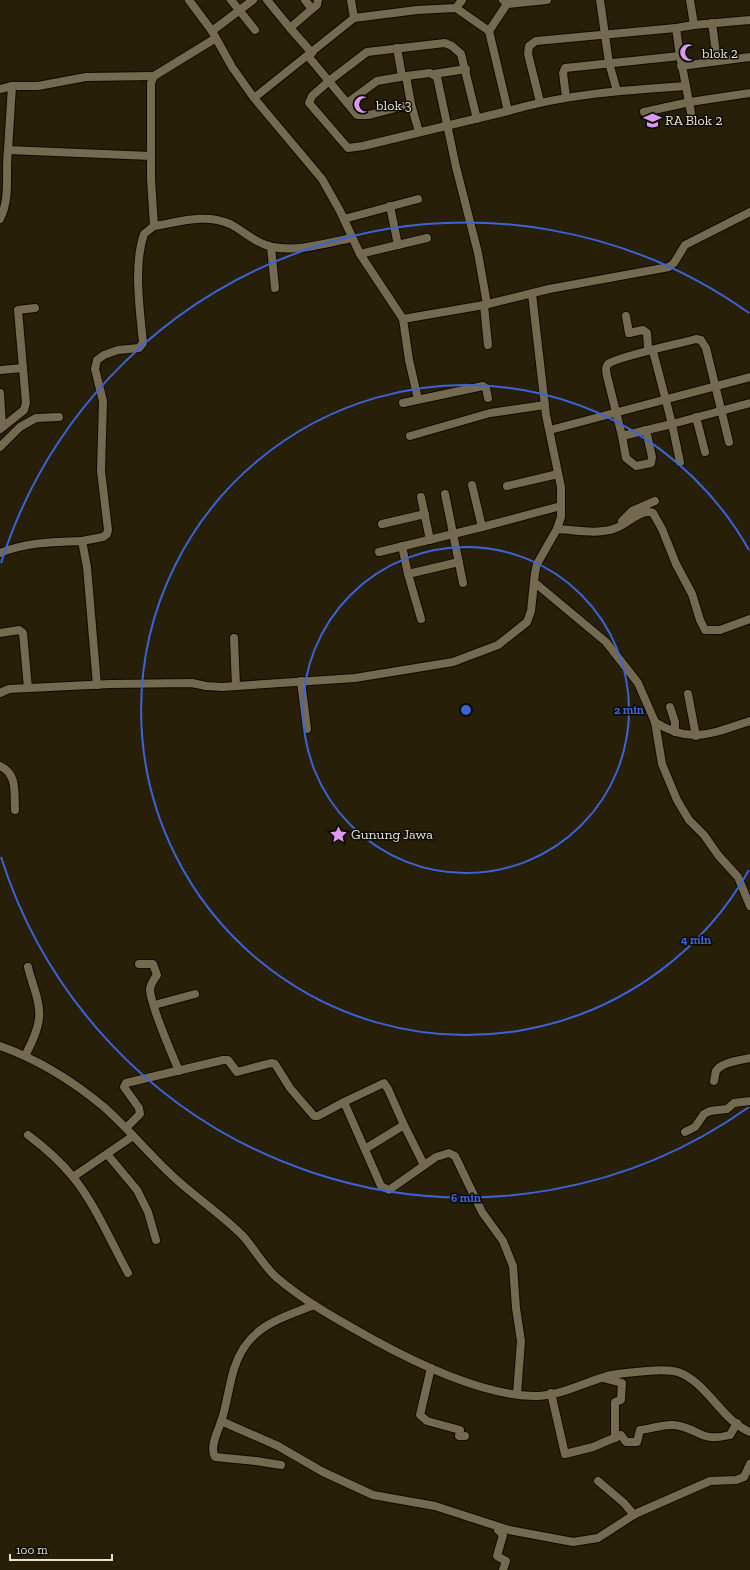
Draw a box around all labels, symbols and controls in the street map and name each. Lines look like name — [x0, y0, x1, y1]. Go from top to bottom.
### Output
mosque icon: blok 2 — [679, 43, 699, 63]
place label: blok 2 — [701, 45, 738, 62]
mosque icon: blok 3 — [353, 95, 373, 115]
place label: blok 3 — [375, 97, 412, 114]
school or university icon: RA Blok 2 — [642, 110, 662, 130]
place label: RA Blok 2 — [665, 112, 722, 129]
centre of rings — [459, 703, 473, 717]
text: 2 min — [614, 703, 644, 717]
place icon: Gunung Jawa — [328, 824, 348, 844]
place label: Gunung Jawa — [351, 826, 433, 843]
text: 4 min — [681, 933, 711, 947]
text: 6 min — [451, 1191, 481, 1205]
scale bar — [10, 1536, 112, 1562]
text: 100 m — [16, 1543, 48, 1557]

